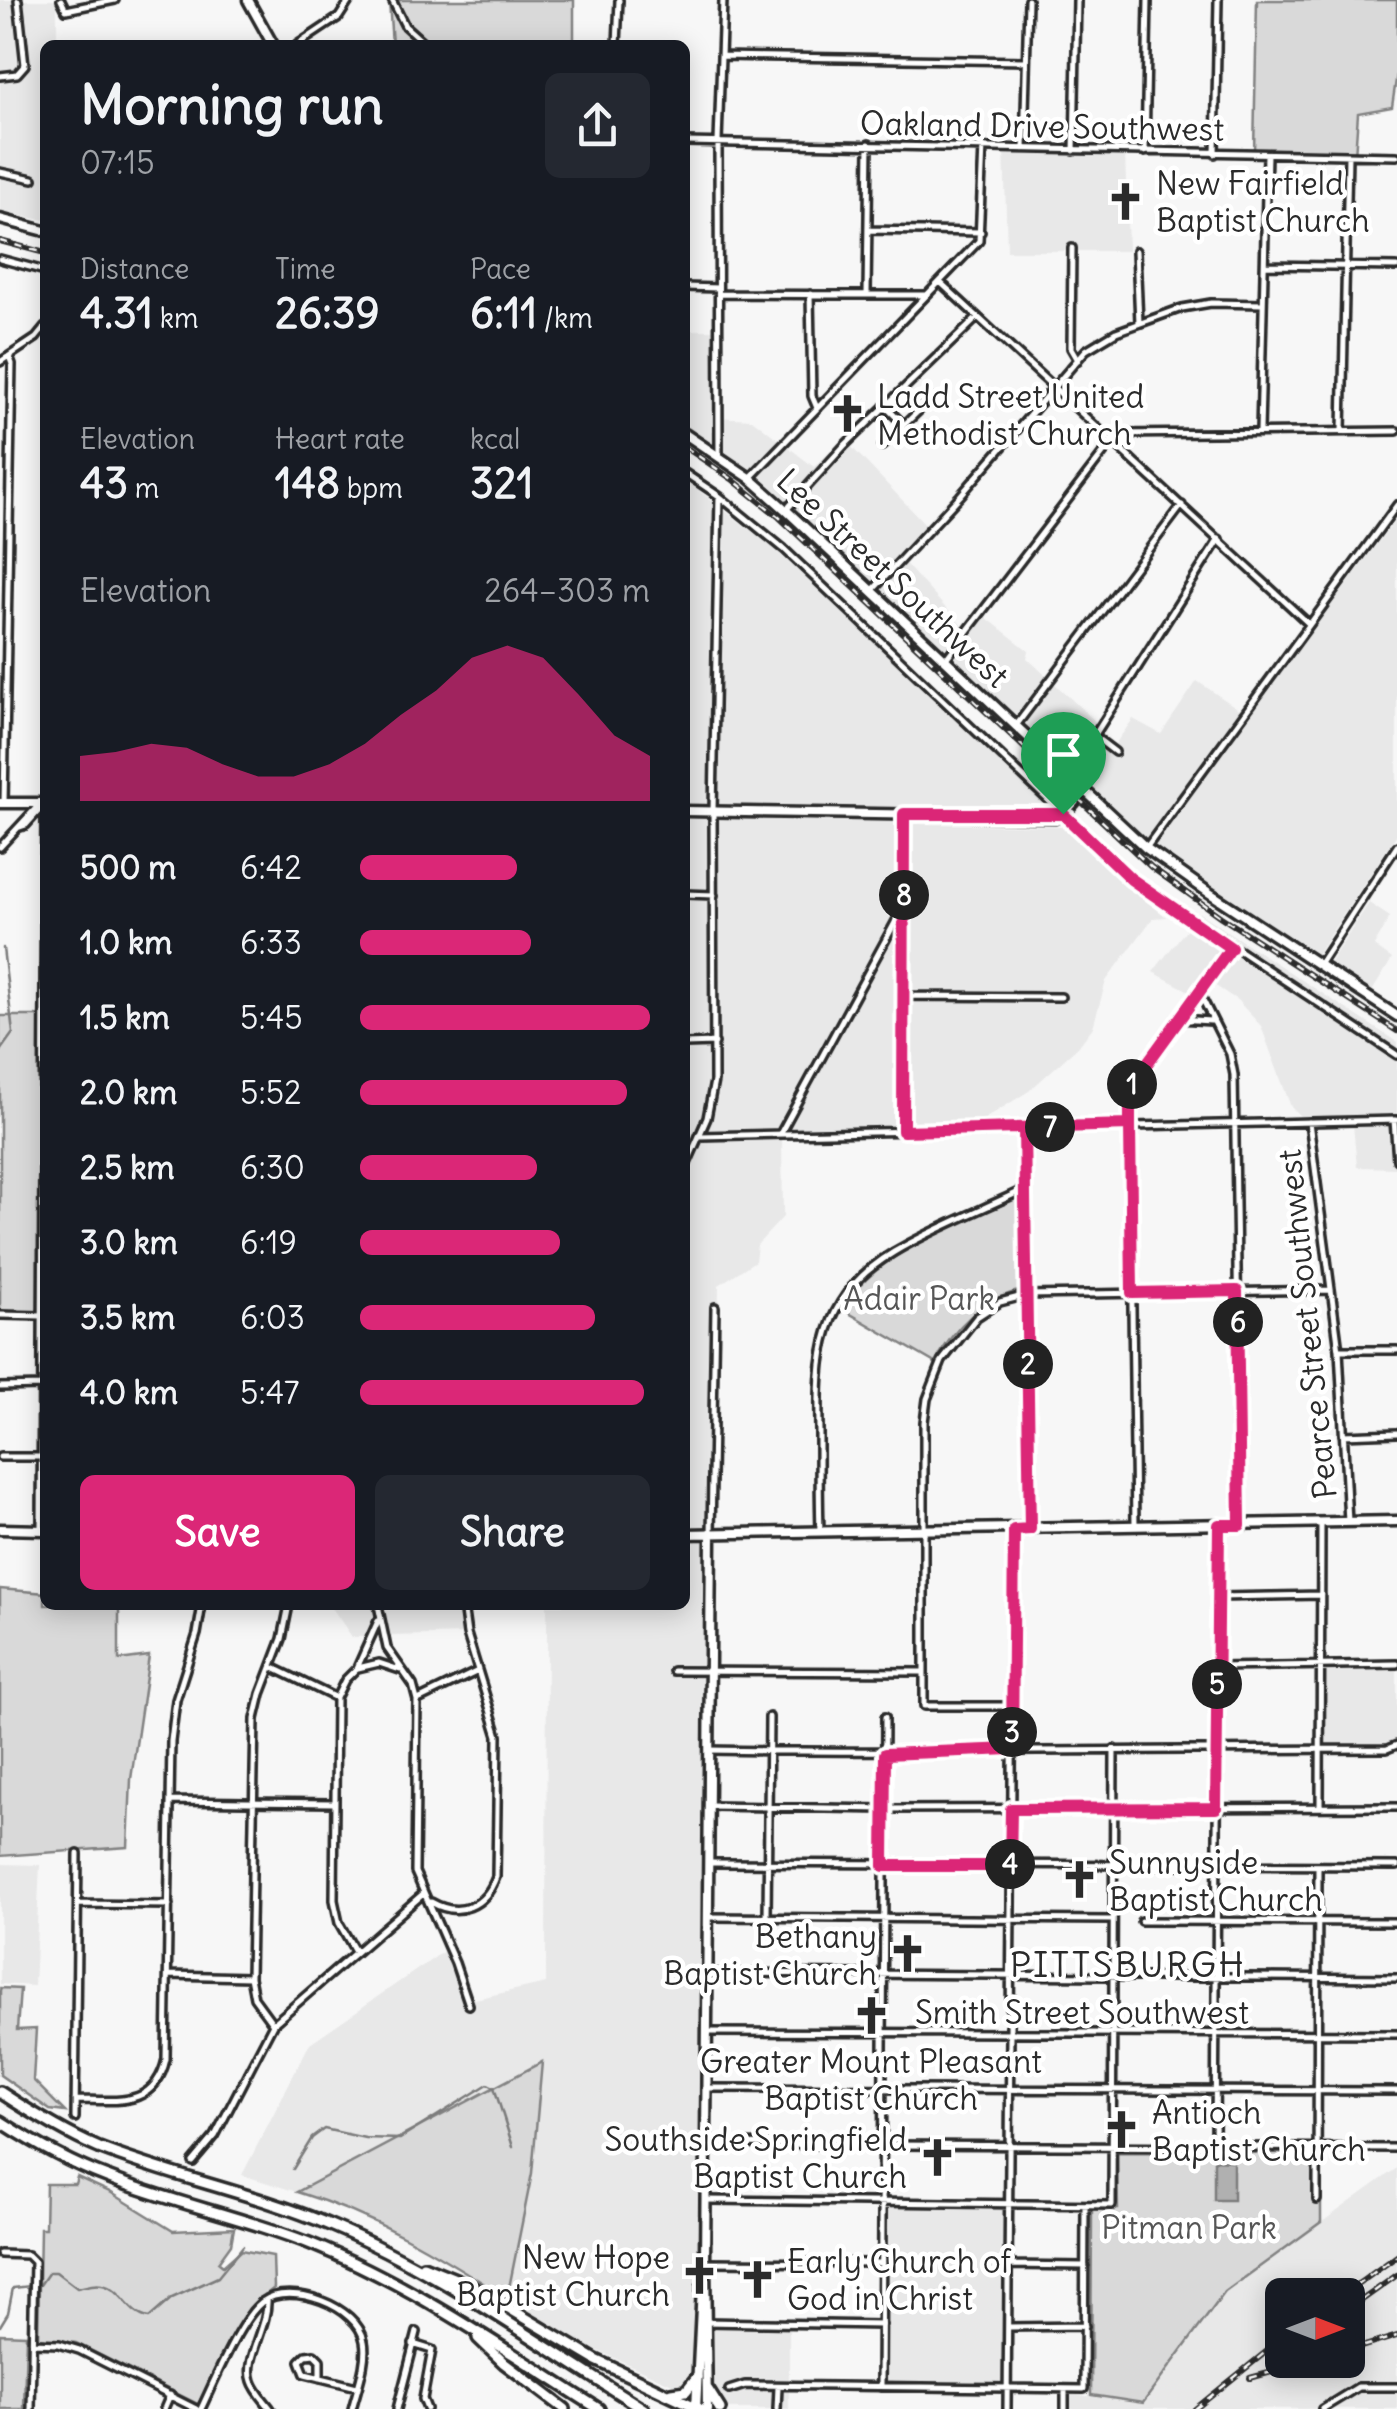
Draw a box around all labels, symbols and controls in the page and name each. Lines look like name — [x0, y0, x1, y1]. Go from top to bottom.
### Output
text: Morning run — [80, 70, 384, 139]
button: share — [545, 73, 650, 178]
street label: Oakland Drive Southwest — [860, 102, 1225, 150]
text: 07:15 — [80, 142, 155, 183]
place label: New Fairfield Baptist Church — [1156, 163, 1370, 241]
church icon: New Fairfield Baptist Church — [1105, 180, 1147, 222]
text: Distance — [80, 251, 189, 287]
text: Time — [275, 251, 336, 287]
text: Pace — [470, 251, 531, 287]
text: 4.31 — [80, 287, 153, 339]
text: 26:39 — [275, 287, 380, 339]
text: 6:11 — [470, 287, 537, 339]
text: km — [153, 300, 199, 336]
text: /km — [537, 300, 593, 336]
place label: Ladd Street United Methodist Church — [877, 376, 1144, 454]
church icon: Ladd Street United Methodist Church — [826, 393, 868, 435]
text: Elevation — [80, 421, 195, 457]
text: Heart rate — [275, 421, 405, 457]
text: kcal — [470, 421, 520, 457]
text: 43 — [80, 457, 128, 509]
text: 148 — [275, 457, 340, 509]
text: 321 — [470, 457, 534, 509]
street label: Lee Street Southwest — [768, 460, 1018, 696]
text: m — [128, 470, 159, 506]
text: bpm — [340, 470, 403, 506]
text: Elevation — [80, 570, 211, 611]
text: 264–303 m — [484, 570, 650, 611]
pin — [1021, 712, 1106, 815]
icon: arrive — [1036, 727, 1091, 782]
text: 500 m — [80, 847, 176, 888]
text: 6:42 — [240, 847, 302, 888]
pin: 8 — [879, 870, 929, 920]
text: 8 — [896, 877, 912, 913]
text: 1.0 km — [80, 922, 172, 963]
text: 6:33 — [240, 922, 302, 963]
text: 1.5 km — [80, 997, 170, 1038]
text: 5:45 — [240, 997, 303, 1038]
pin: 1 — [1107, 1059, 1157, 1109]
text: 1 — [1126, 1066, 1138, 1102]
text: 2.0 km — [80, 1072, 177, 1113]
text: 5:52 — [240, 1072, 302, 1113]
pin: 7 — [1025, 1102, 1075, 1152]
text: 7 — [1043, 1109, 1057, 1145]
text: 2.5 km — [80, 1147, 175, 1188]
text: 6:30 — [240, 1147, 305, 1188]
street label: Pearce Street Southwest — [1268, 1147, 1346, 1501]
text: 3.0 km — [80, 1222, 178, 1263]
text: 6:19 — [240, 1222, 297, 1263]
park label: Adair Park — [843, 1278, 995, 1319]
text: 3.5 km — [80, 1297, 175, 1338]
text: 6:03 — [240, 1297, 305, 1338]
pin: 6 — [1213, 1297, 1263, 1347]
text: 6 — [1230, 1304, 1246, 1340]
pin: 2 — [1003, 1339, 1053, 1389]
text: 2 — [1020, 1346, 1036, 1382]
text: 4.0 km — [80, 1372, 178, 1413]
text: 5:47 — [240, 1372, 300, 1413]
button: Save — [80, 1475, 355, 1590]
button: Share — [375, 1475, 650, 1590]
pin: 5 — [1192, 1659, 1242, 1709]
text: 5 — [1209, 1666, 1225, 1702]
pin: 3 — [987, 1707, 1037, 1757]
text: 3 — [1004, 1714, 1020, 1750]
pin: 4 — [985, 1839, 1035, 1889]
place label: Sunnyside Baptist Church — [1109, 1842, 1323, 1920]
text: 4 — [1002, 1846, 1018, 1882]
church icon: Sunnyside Baptist Church — [1058, 1859, 1100, 1901]
place label: Bethany Baptist Church — [663, 1916, 877, 1994]
church icon: Bethany Baptist Church — [886, 1933, 928, 1975]
district label: PITTSBURGH — [1010, 1942, 1246, 1986]
street label: Smith Street Southwest — [915, 1992, 1249, 2033]
church icon: Greater Mount Pleasant Baptist Church — [850, 1995, 892, 2037]
place label: Greater Mount Pleasant Baptist Church — [700, 2041, 1042, 2119]
place label: Antioch Baptist Church — [1152, 2092, 1366, 2170]
church icon: Antioch Baptist Church — [1101, 2109, 1143, 2151]
place label: Southside Springfield Baptist Church — [605, 2119, 907, 2197]
church icon: Southside Springfield Baptist Church — [916, 2136, 958, 2178]
park label: Pitman Park — [1101, 2207, 1277, 2248]
place label: New Hope Baptist Church — [456, 2237, 670, 2315]
place label: Early Church of God in Christ — [787, 2241, 1012, 2319]
church icon: New Hope Baptist Church — [679, 2254, 721, 2296]
church icon: Early Church of God in Christ — [736, 2258, 778, 2300]
north arrow — [1265, 2278, 1365, 2378]
map controls — [1265, 2278, 1365, 2378]

